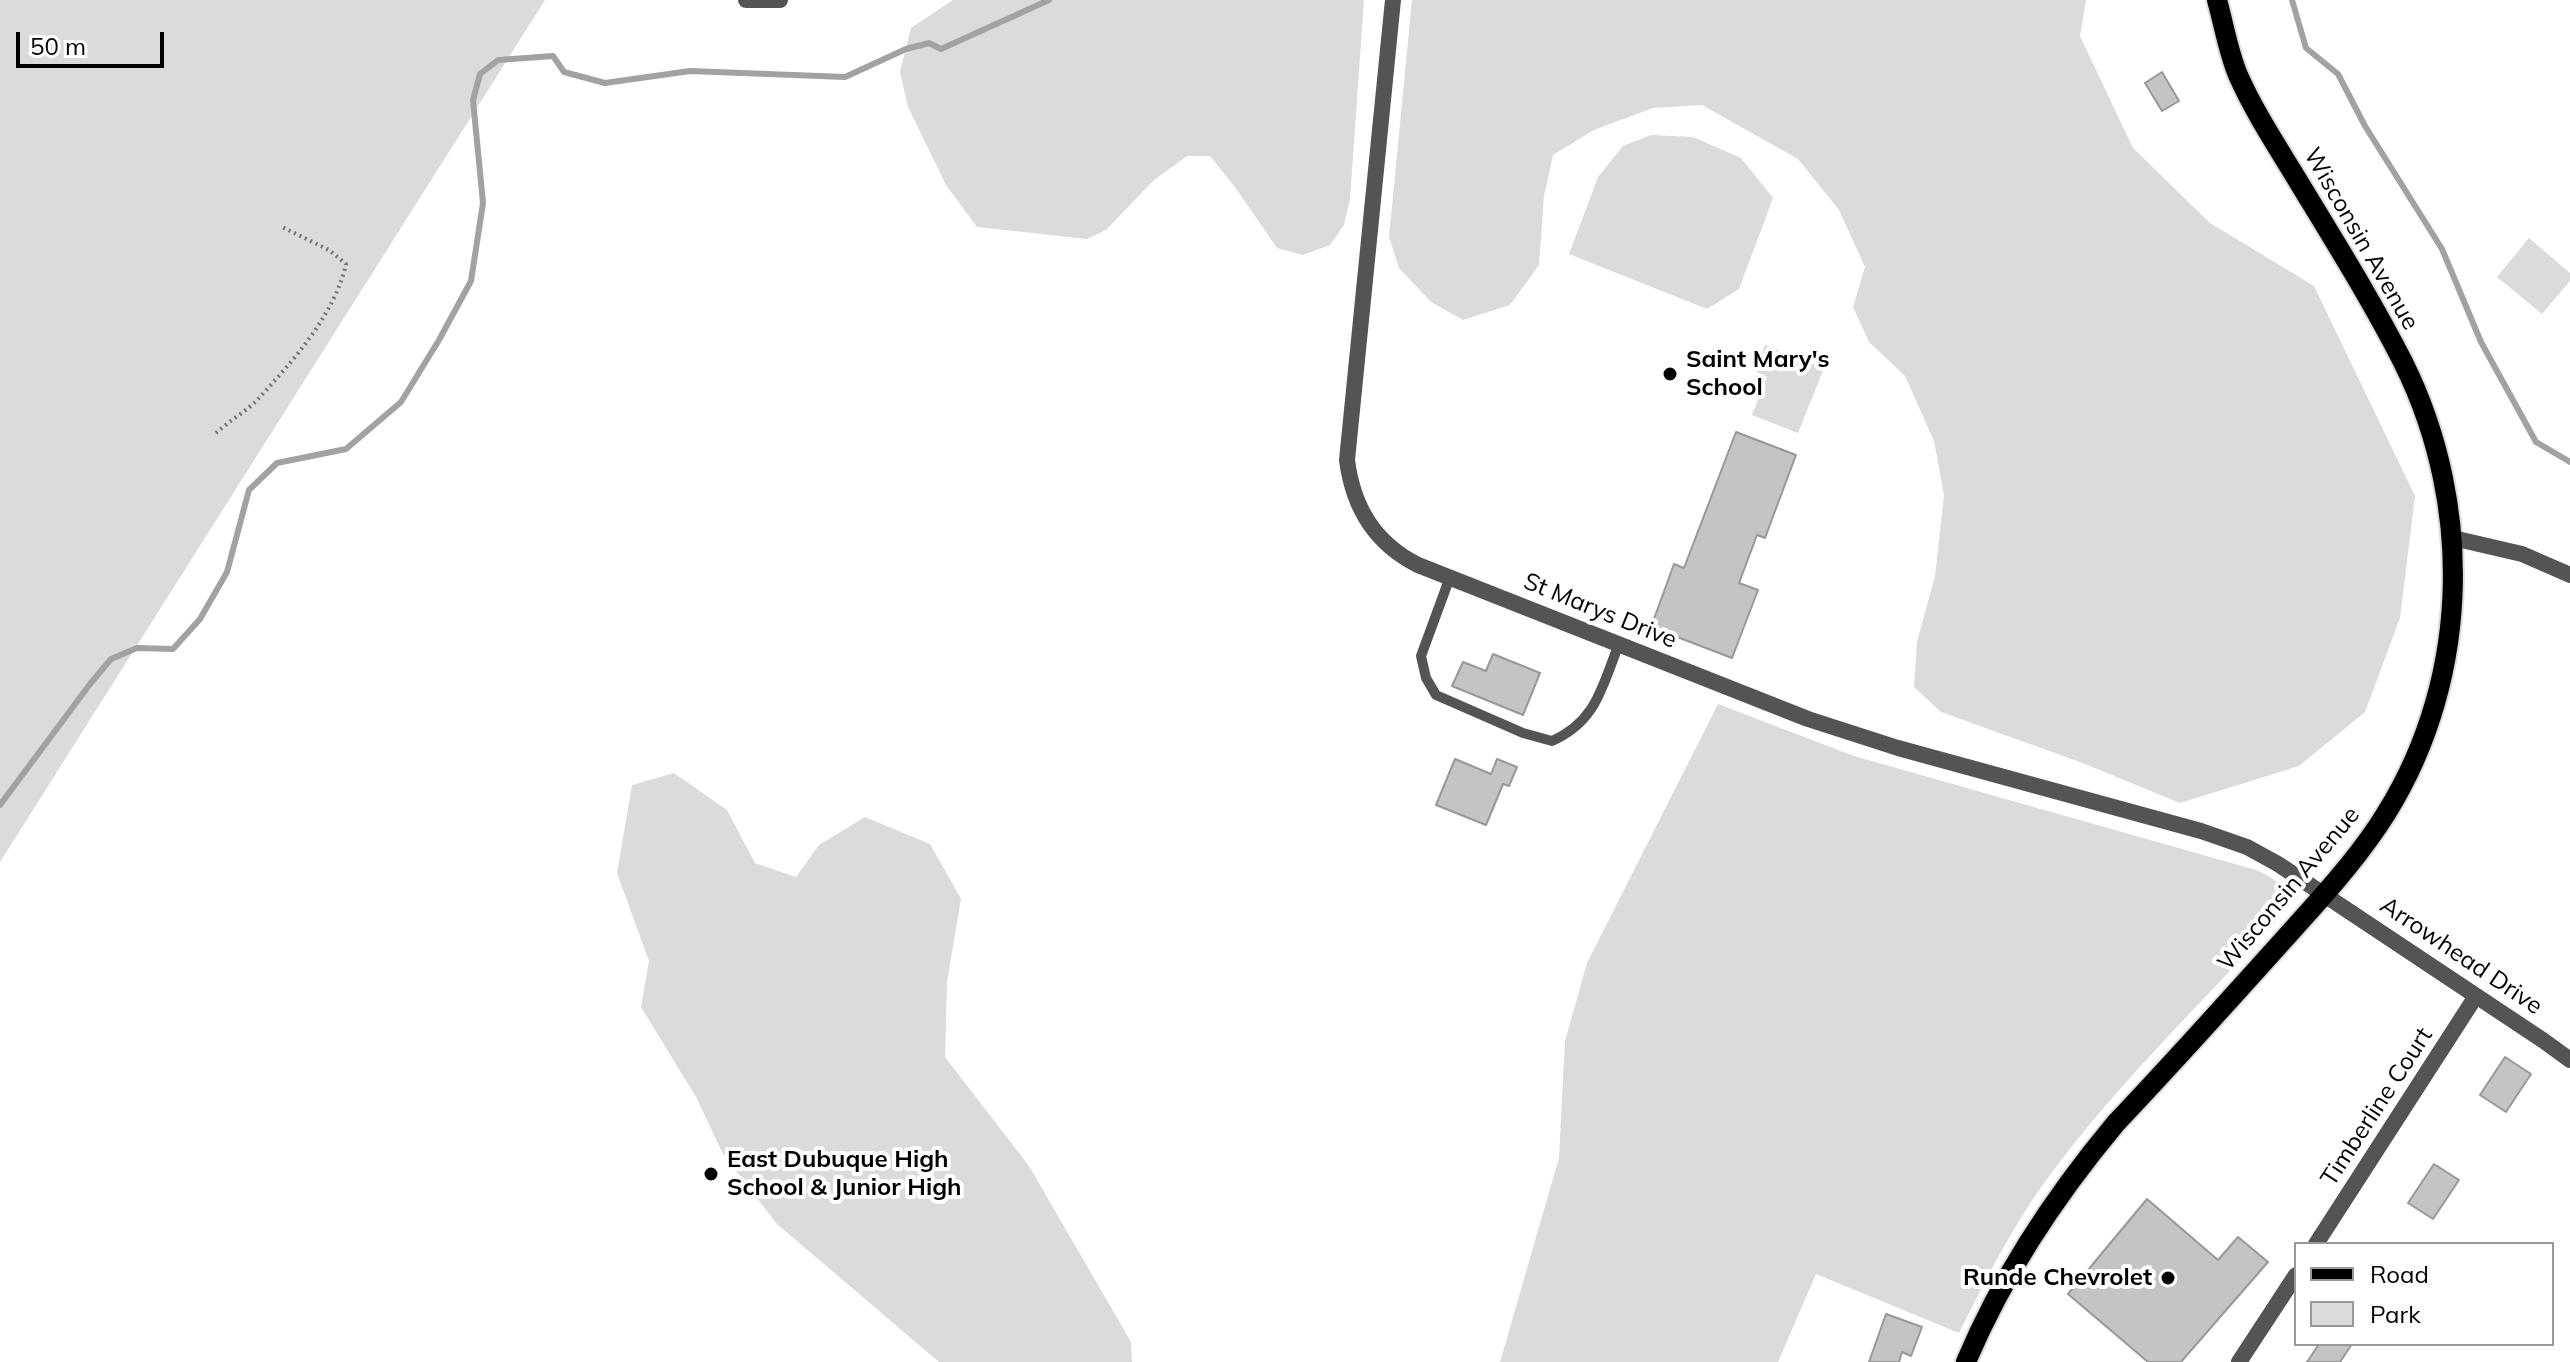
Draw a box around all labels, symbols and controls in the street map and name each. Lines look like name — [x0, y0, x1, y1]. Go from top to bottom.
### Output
scale bar — [20, 16, 168, 66]
text: 50 m — [30, 31, 86, 61]
street label: Wisconsin Avenue — [2297, 143, 2425, 335]
place label: Saint Mary's School — [1686, 346, 1830, 402]
marker: Saint Mary's School — [1661, 365, 1679, 383]
street label: St Marys Drive — [1519, 567, 1681, 655]
street label: Wisconsin Avenue — [2212, 801, 2366, 977]
street label: Arrowhead Drive — [2374, 891, 2548, 1021]
street label: Timberline Court — [2315, 1022, 2439, 1192]
place label: East Dubuque High School & Junior High — [727, 1146, 962, 1202]
marker: East Dubuque High School & Junior High — [702, 1165, 720, 1183]
legend — [2294, 1242, 2554, 1346]
text: Road — [2370, 1259, 2429, 1289]
place label: Runde Chevrolet — [1963, 1264, 2152, 1292]
marker: Runde Chevrolet — [2159, 1269, 2177, 1287]
text: Park — [2370, 1299, 2421, 1329]

